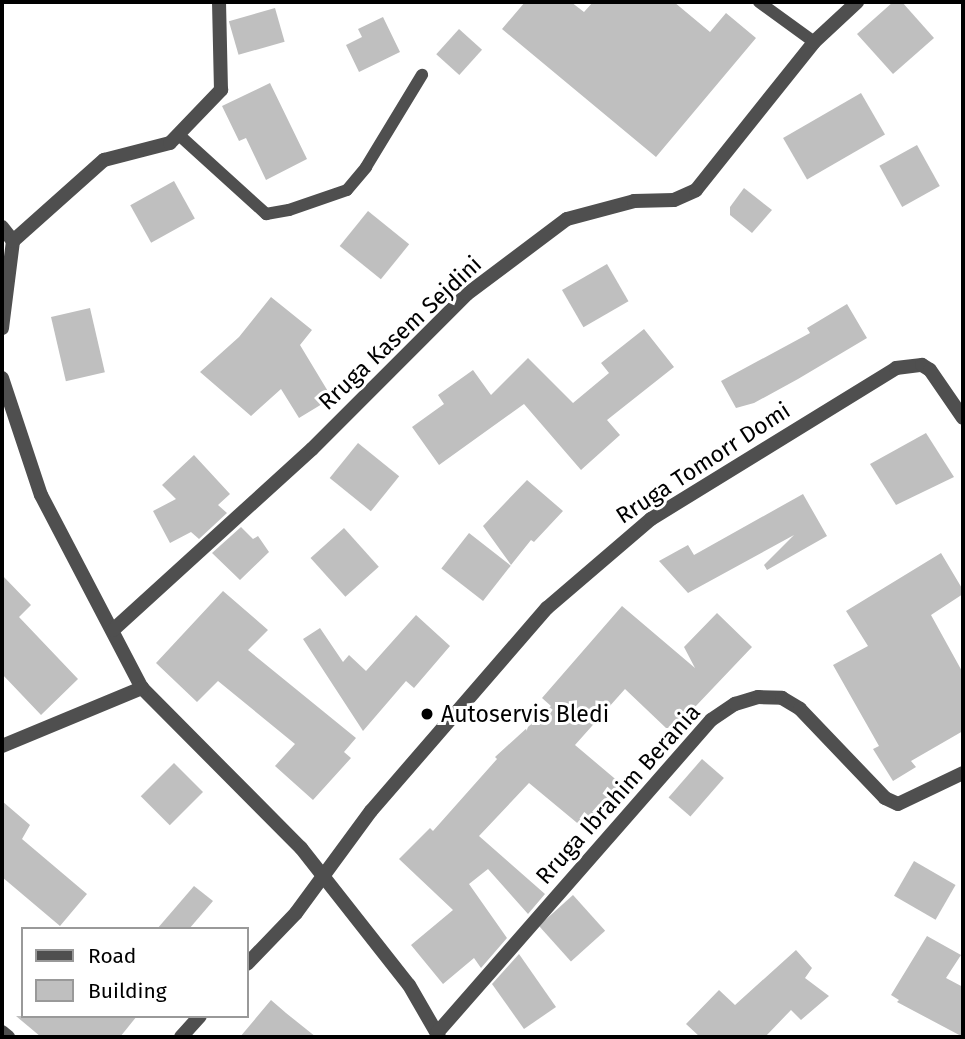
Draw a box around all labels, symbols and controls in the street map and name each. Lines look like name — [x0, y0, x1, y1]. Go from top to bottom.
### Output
street label: Rruga Kasem Sejdini — [313, 250, 487, 416]
street label: Rruga Tomorr Domi — [611, 396, 795, 530]
street label: Rruga Ibrahim Berania — [530, 698, 706, 890]
place label: Autoservis Bledi — [441, 700, 609, 728]
marker: Autoservis Bledi — [419, 706, 435, 722]
legend — [21, 927, 248, 1018]
text: Road — [88, 943, 136, 969]
text: Building — [88, 978, 167, 1004]

